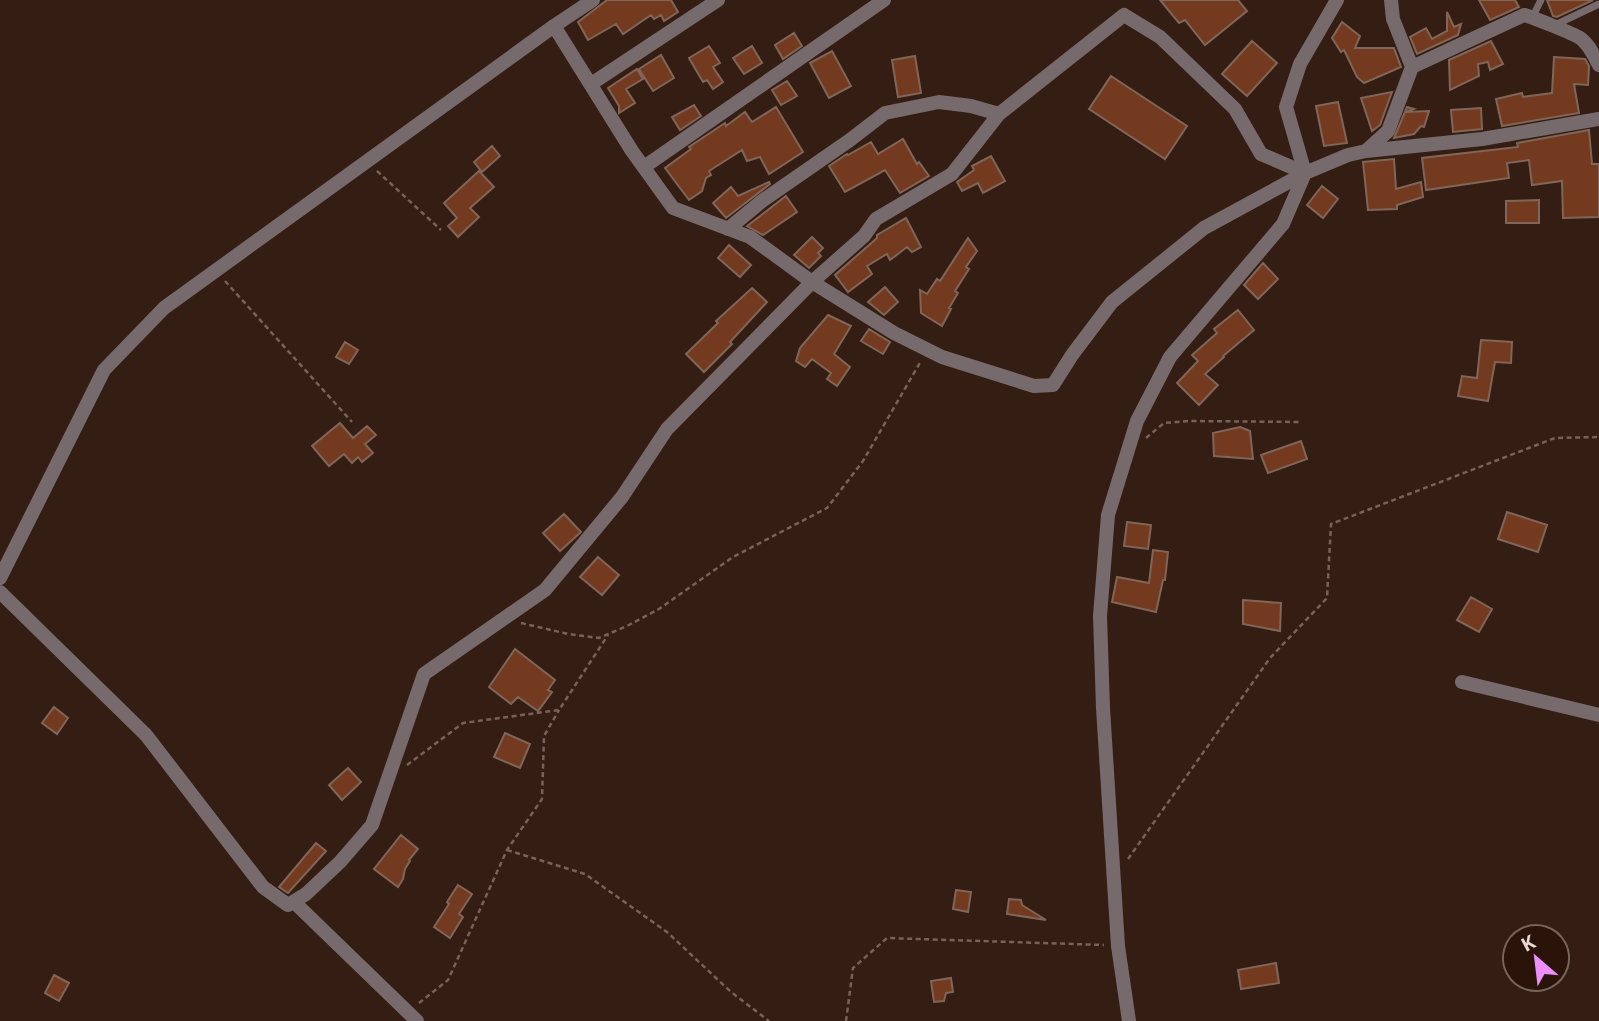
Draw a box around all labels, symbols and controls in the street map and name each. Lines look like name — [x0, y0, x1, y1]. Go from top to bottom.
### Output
north arrow — [1501, 923, 1571, 993]
text: K — [1516, 928, 1540, 957]

